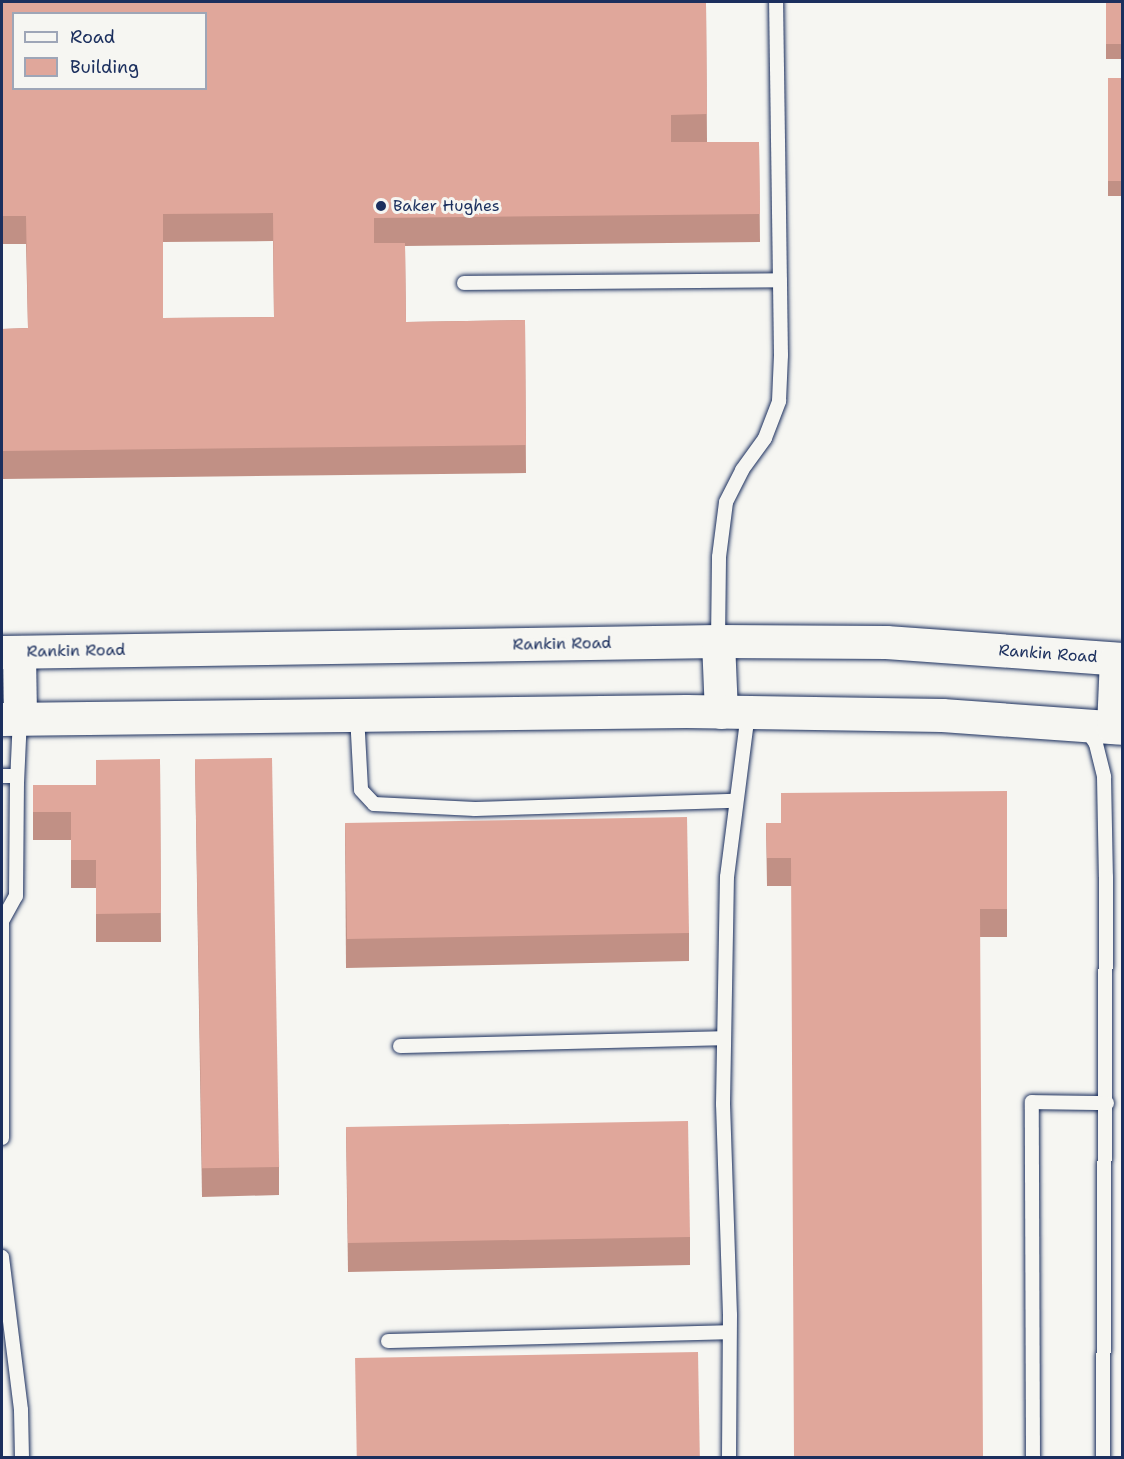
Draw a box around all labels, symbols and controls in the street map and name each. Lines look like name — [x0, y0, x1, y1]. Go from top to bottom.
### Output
legend — [12, 12, 207, 90]
text: Road — [70, 25, 115, 49]
text: Building — [70, 55, 139, 79]
place label: Baker Hughes — [393, 196, 500, 216]
marker: Baker Hughes — [374, 199, 388, 213]
street label: Rankin Road — [512, 634, 612, 654]
street label: Rankin Road — [26, 641, 126, 661]
street label: Rankin Road — [998, 641, 1098, 667]

